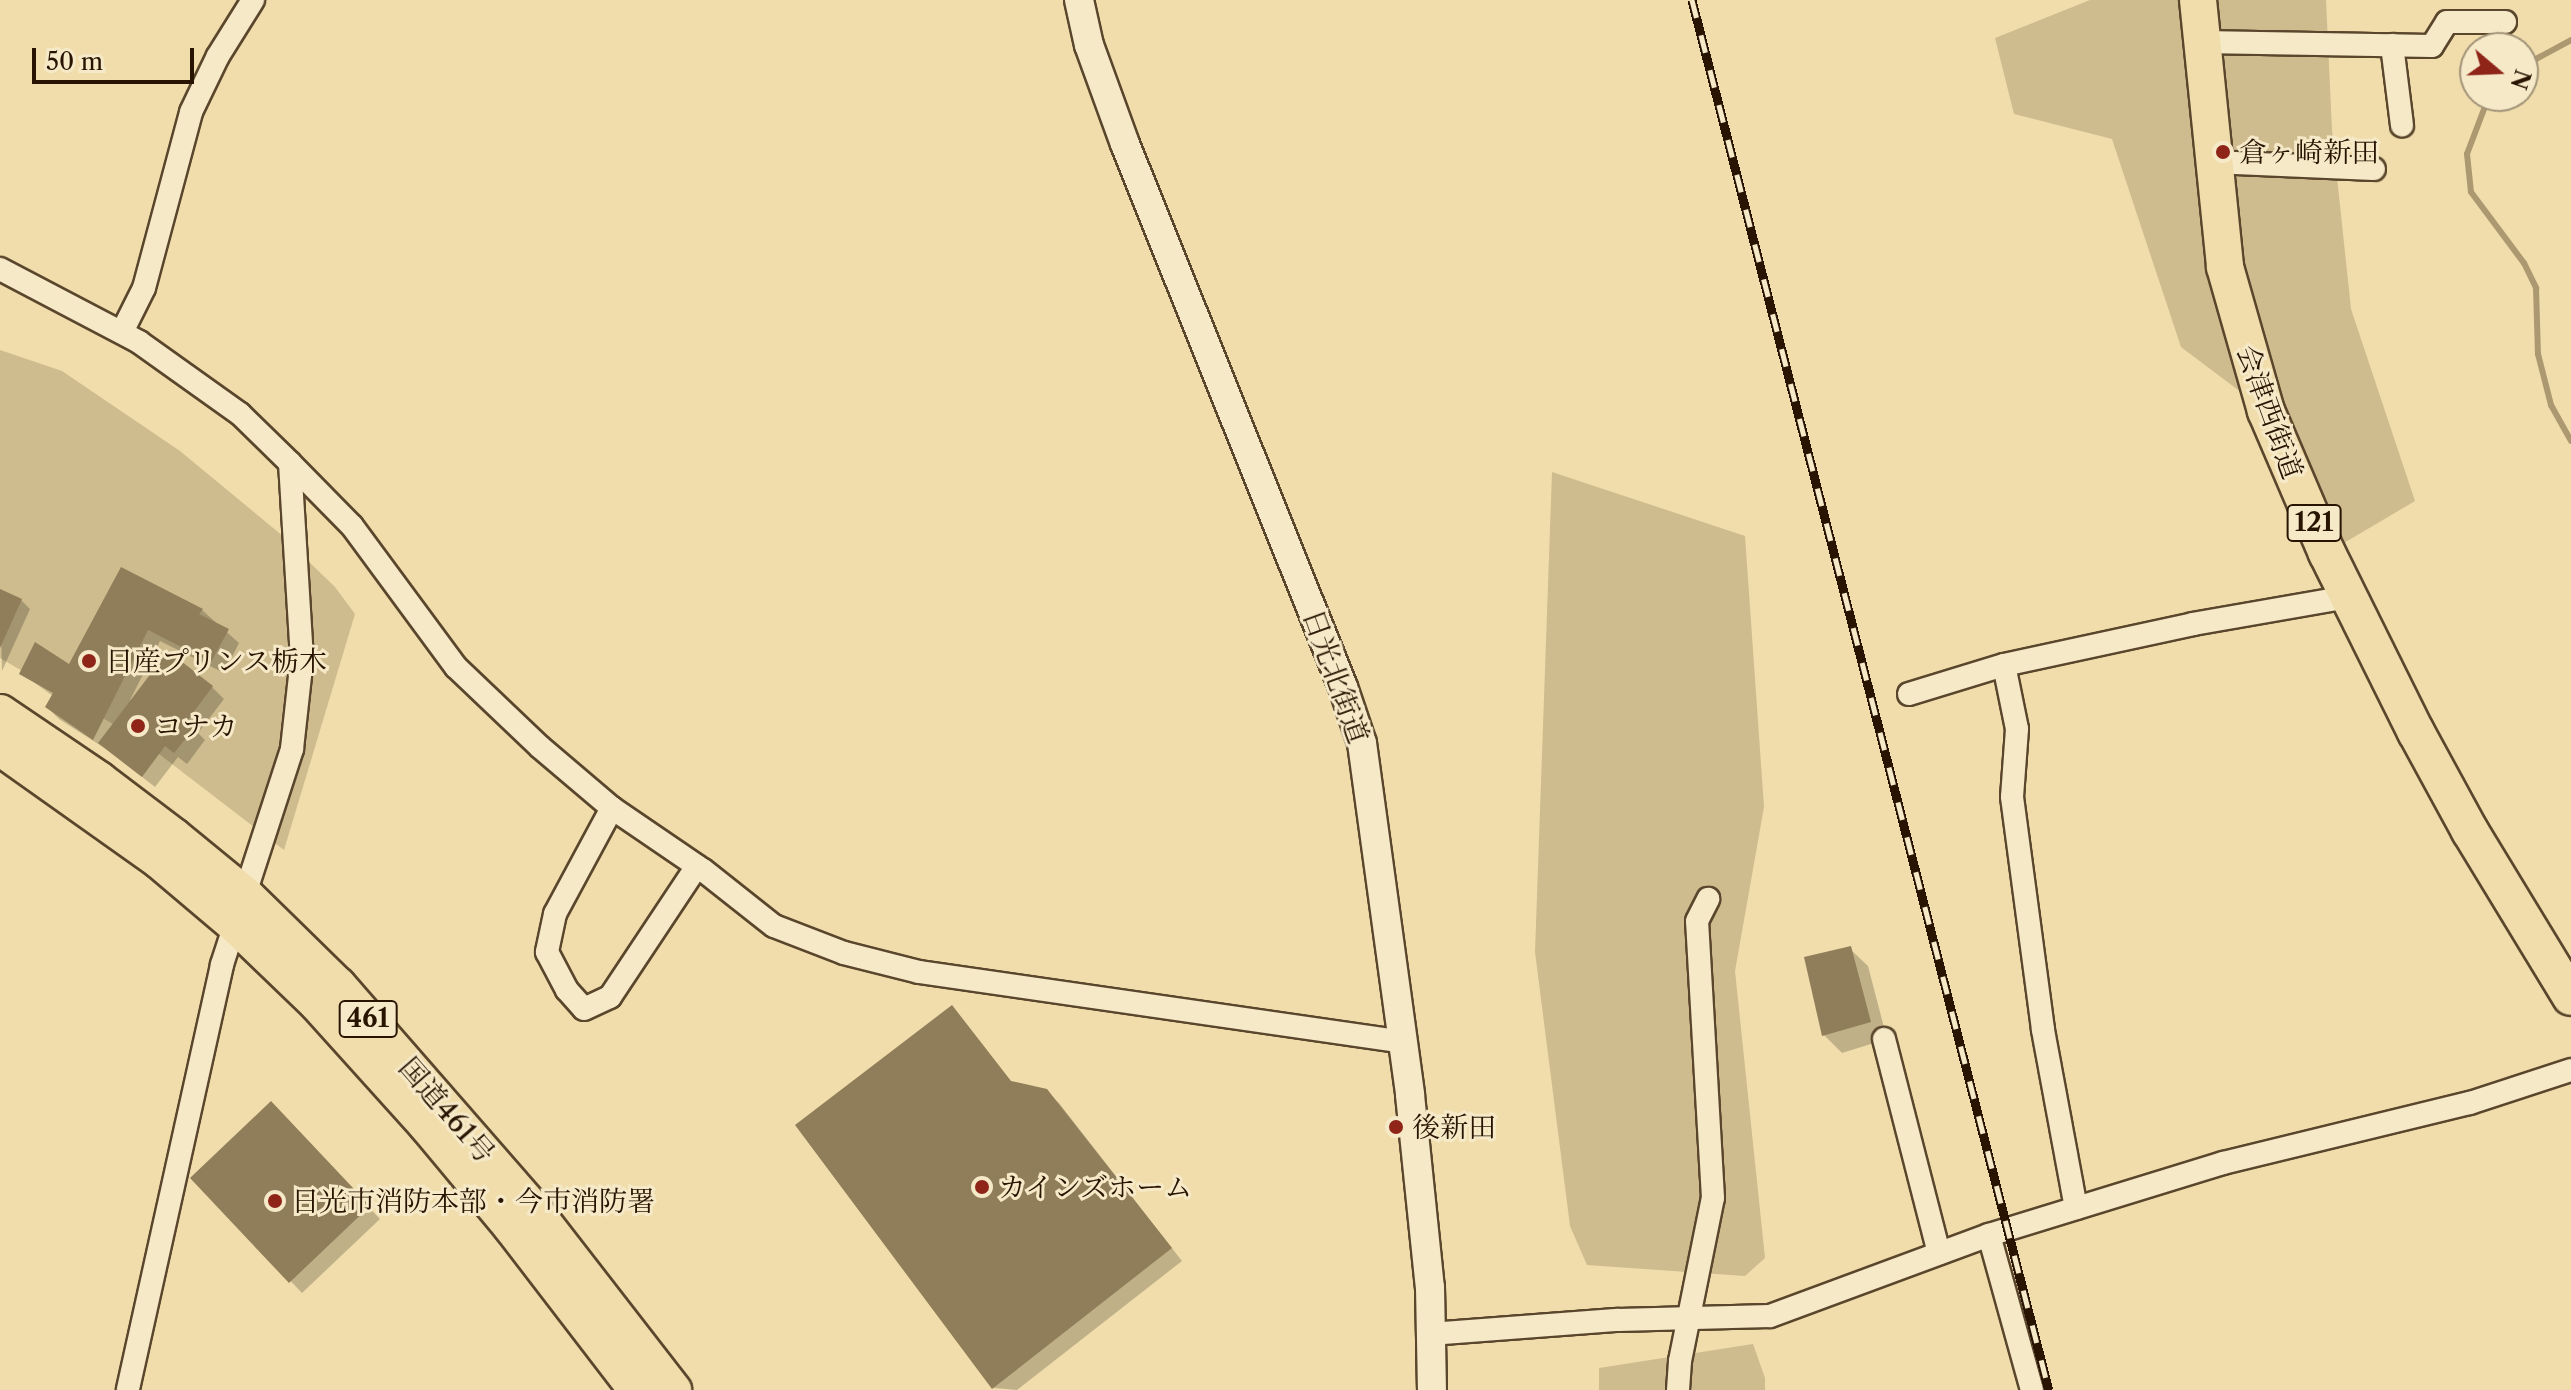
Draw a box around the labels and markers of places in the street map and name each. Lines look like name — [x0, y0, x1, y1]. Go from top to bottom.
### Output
place label: 倉ヶ崎新田 — [2239, 135, 2379, 169]
marker: 倉ヶ崎新田 — [2214, 143, 2232, 161]
place label: 日産プリンス栃木 — [105, 644, 329, 678]
marker: 日産プリンス栃木 — [80, 652, 98, 670]
place label: コナカ — [154, 709, 238, 743]
marker: コナカ — [129, 717, 147, 735]
place label: 後新田 — [1412, 1110, 1496, 1144]
marker: 後新田 — [1387, 1118, 1405, 1136]
place label: カインズホーム — [998, 1170, 1194, 1204]
marker: カインズホーム — [973, 1178, 991, 1196]
place label: 日光市消防本部・今市消防署 — [291, 1184, 655, 1218]
marker: 日光市消防本部・今市消防署 — [266, 1192, 284, 1210]

